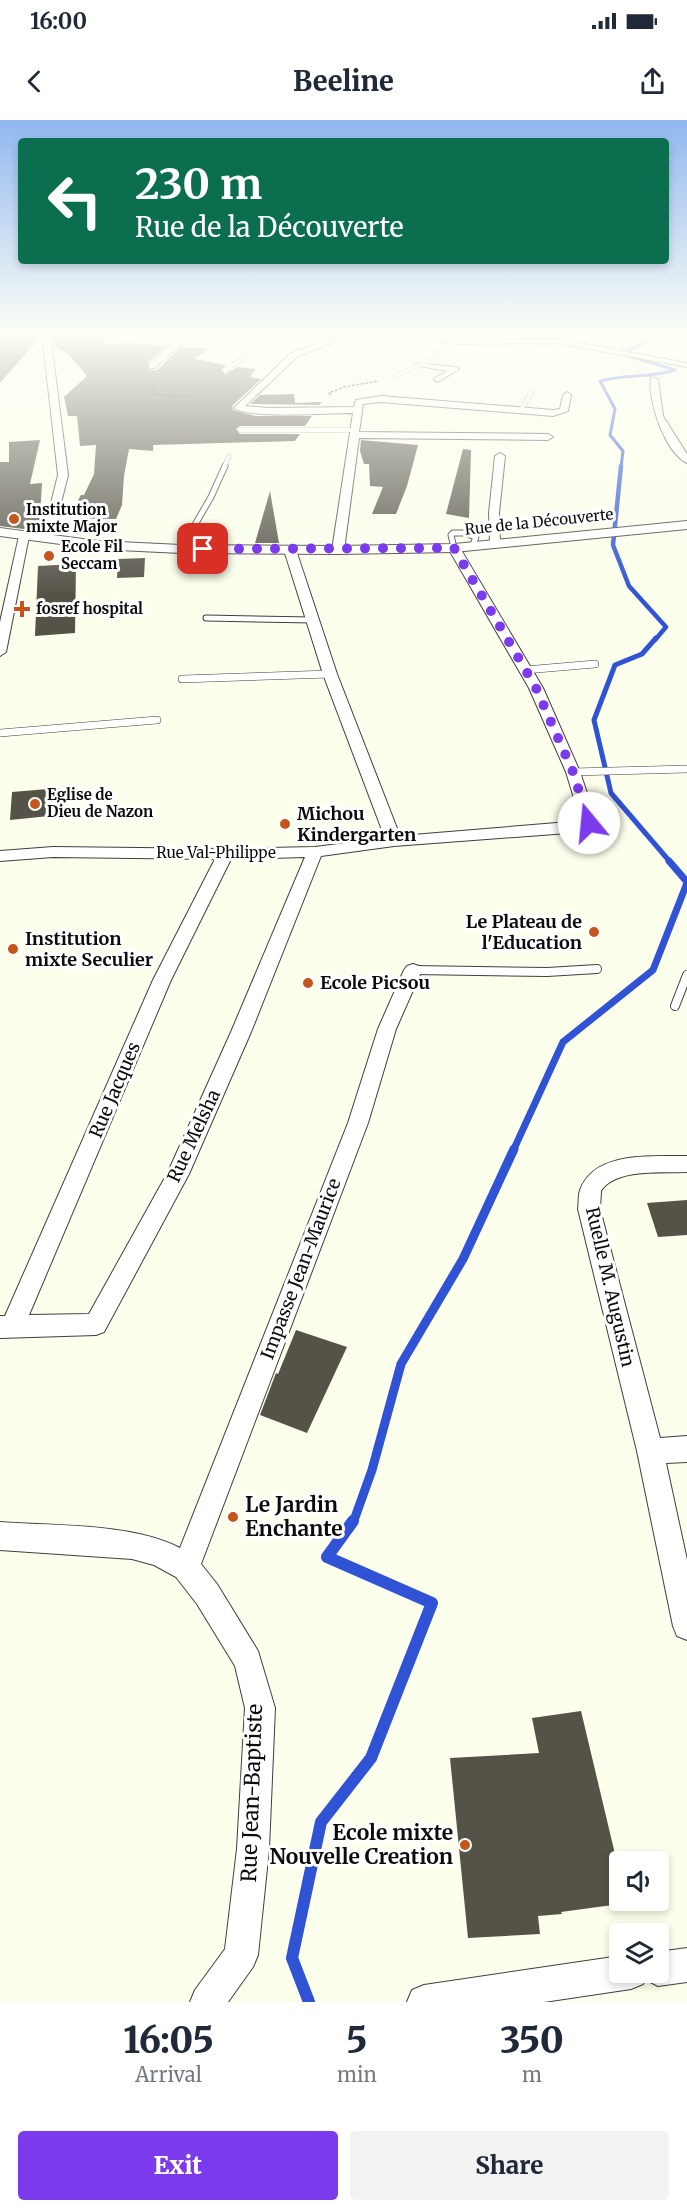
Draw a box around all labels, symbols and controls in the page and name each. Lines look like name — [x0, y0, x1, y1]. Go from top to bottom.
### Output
text: 16:00 — [30, 7, 87, 35]
text: Beeline — [293, 64, 394, 98]
icon: back — [18, 65, 51, 98]
icon: share — [636, 65, 669, 98]
text: 230 m — [135, 158, 262, 210]
icon: left — [36, 162, 114, 240]
text: Rue de la Découverte — [135, 210, 404, 244]
place label: Institution mixte Major — [26, 500, 117, 536]
street label: Rue de la Découverte — [464, 504, 614, 539]
marker: Institution mixte Major — [7, 512, 21, 526]
pin — [177, 523, 228, 574]
icon: arrive — [186, 532, 219, 565]
place label: Ecole Fil Seccam — [61, 537, 123, 573]
marker: Ecole Fil Seccam — [42, 549, 56, 563]
place label: fosref hospital — [36, 599, 143, 618]
marker: fosref hospital — [13, 600, 31, 618]
place label: Eglise de Dieu de Nazon — [47, 785, 153, 821]
position arrow — [557, 791, 621, 855]
marker: Eglise de Dieu de Nazon — [28, 797, 42, 811]
place label: Michou Kindergarten — [297, 802, 416, 846]
marker: Michou Kindergarten — [278, 817, 292, 831]
street label: Rue Val-Philippe — [156, 843, 276, 862]
place label: Le Plateau de l'Education — [466, 910, 582, 954]
marker: Le Plateau de l'Education — [587, 925, 601, 939]
place label: Institution mixte Seculier — [25, 927, 153, 971]
marker: Institution mixte Seculier — [6, 942, 20, 956]
place label: Ecole Picsou — [320, 971, 430, 994]
marker: Ecole Picsou — [301, 976, 315, 990]
street label: Rue Jacques — [84, 1038, 145, 1141]
street label: Rue Melsha — [162, 1085, 225, 1186]
street label: Impasse Jean-Maurice — [255, 1175, 346, 1362]
street label: Ruelle M. Augustin — [581, 1205, 640, 1369]
place label: Le Jardin Enchante — [245, 1491, 343, 1542]
marker: Le Jardin Enchante — [226, 1510, 240, 1524]
street label: Rue Jean-Baptiste — [235, 1703, 268, 1883]
place label: Ecole mixte Nouvelle Creation — [269, 1819, 453, 1870]
marker: Ecole mixte Nouvelle Creation — [458, 1838, 472, 1852]
map controls — [609, 1851, 669, 1983]
button: sound — [609, 1851, 669, 1911]
button: layers — [609, 1923, 669, 1983]
text: 16:05 — [123, 2018, 214, 2063]
text: 5 — [346, 2018, 367, 2063]
text: 350 — [500, 2018, 564, 2063]
text: Arrival — [135, 2062, 202, 2087]
text: min — [337, 2062, 377, 2087]
text: m — [522, 2062, 542, 2087]
button: Exit — [18, 2131, 338, 2200]
button: Share — [350, 2131, 669, 2200]

